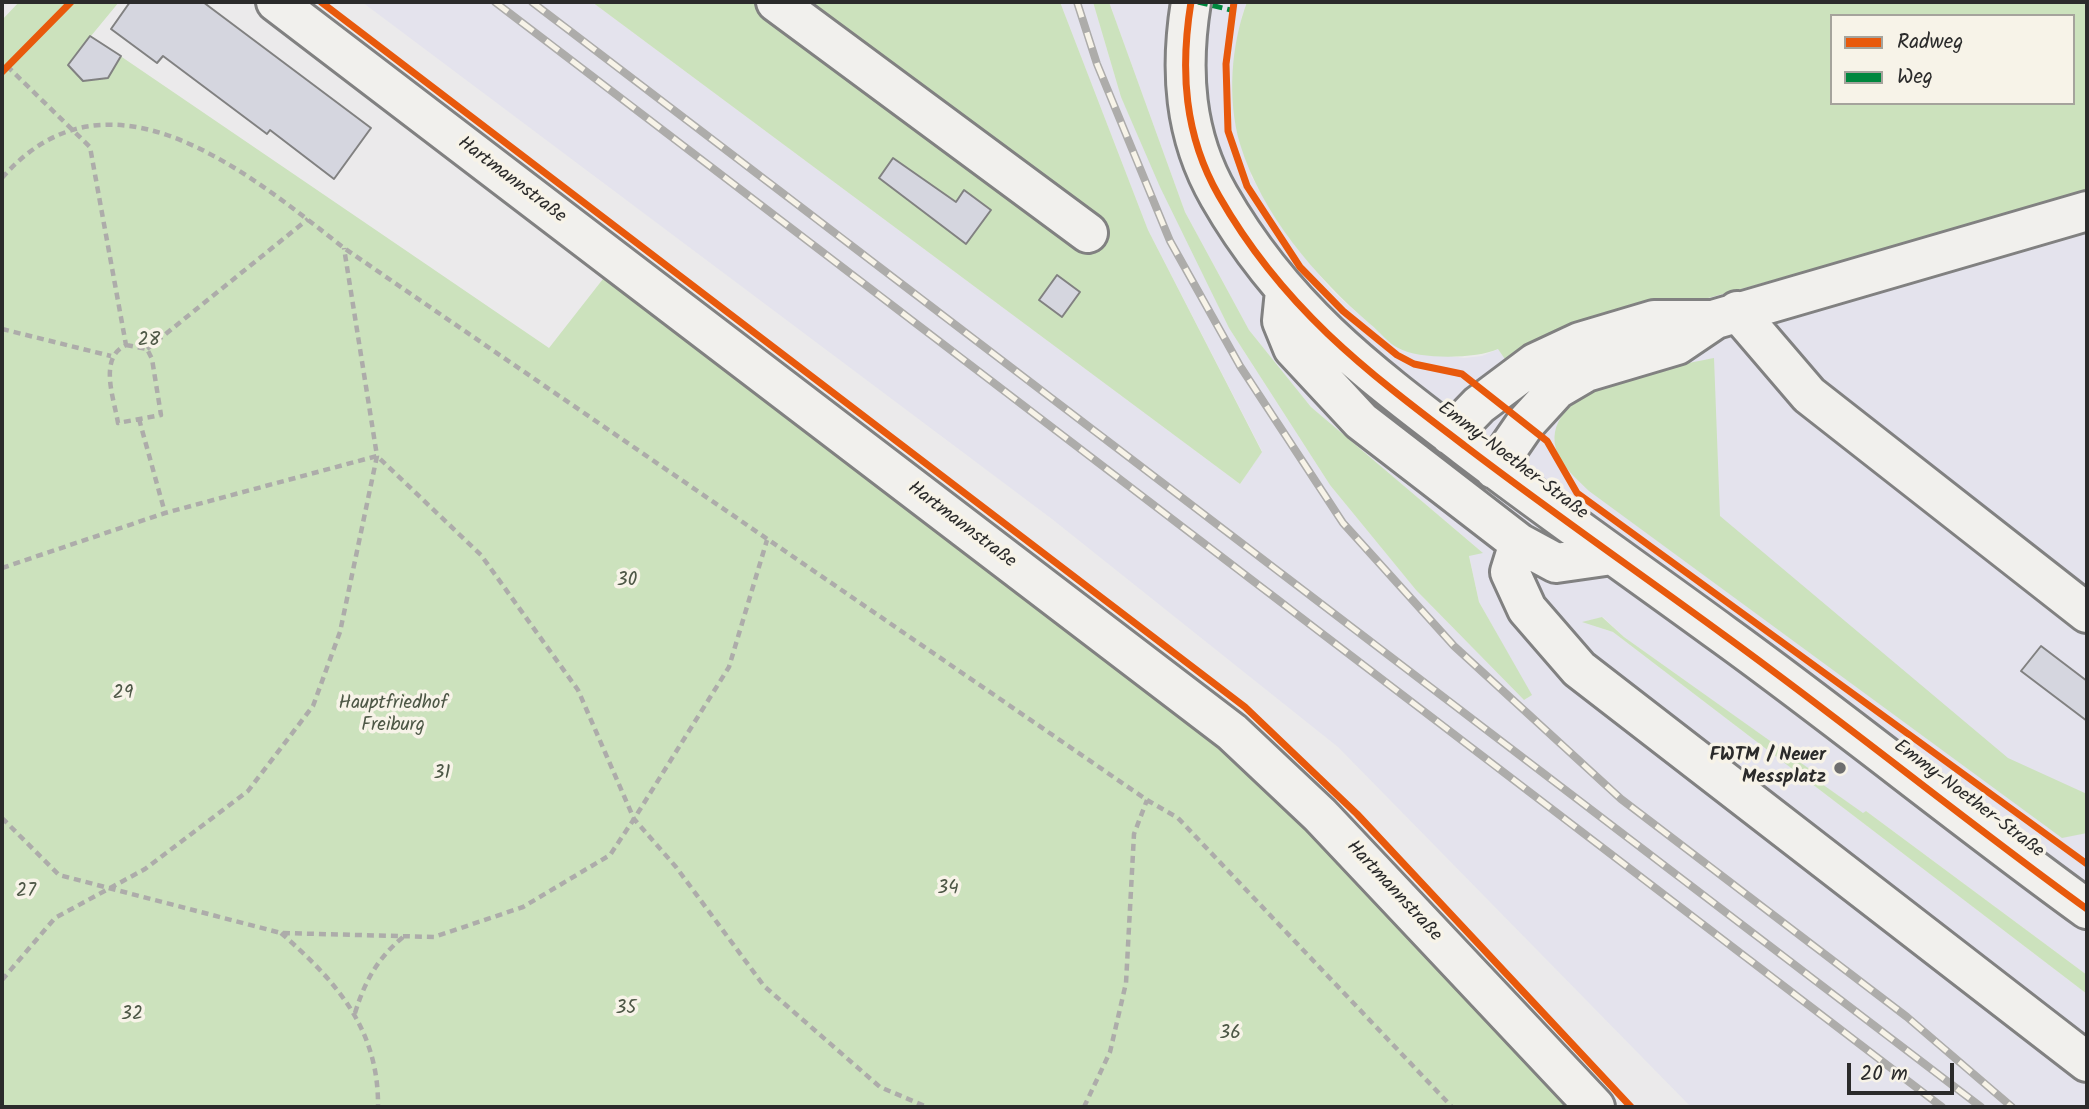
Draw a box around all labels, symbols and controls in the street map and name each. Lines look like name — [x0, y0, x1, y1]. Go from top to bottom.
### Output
legend — [1830, 14, 2075, 105]
text: Radweg — [1897, 26, 1963, 59]
text: Weg — [1897, 61, 1933, 94]
street label: Hartmannstraße — [452, 133, 570, 229]
park label: 28 — [138, 331, 160, 353]
street label: Emmy-Noether-Straße — [1432, 398, 1592, 526]
street label: Hartmannstraße — [902, 478, 1020, 574]
park label: 30 — [617, 571, 637, 593]
park label: 29 — [113, 684, 133, 706]
park label: Hauptfriedhof Freiburg — [338, 694, 448, 738]
street label: Emmy-Noether-Straße — [1888, 736, 2048, 864]
place label: FWTM / Neuer Messplatz — [1709, 746, 1826, 790]
marker: FWTM / Neuer Messplatz — [1832, 760, 1848, 776]
park label: 31 — [434, 764, 450, 786]
street label: Hartmannstraße — [1340, 837, 1446, 947]
park label: 34 — [937, 879, 959, 901]
park label: 27 — [16, 882, 36, 904]
park label: 35 — [615, 999, 637, 1021]
park label: 32 — [121, 1005, 143, 1027]
park label: 36 — [1219, 1024, 1241, 1046]
scale bar — [1851, 1050, 1958, 1094]
text: 20 m — [1860, 1058, 1908, 1091]

